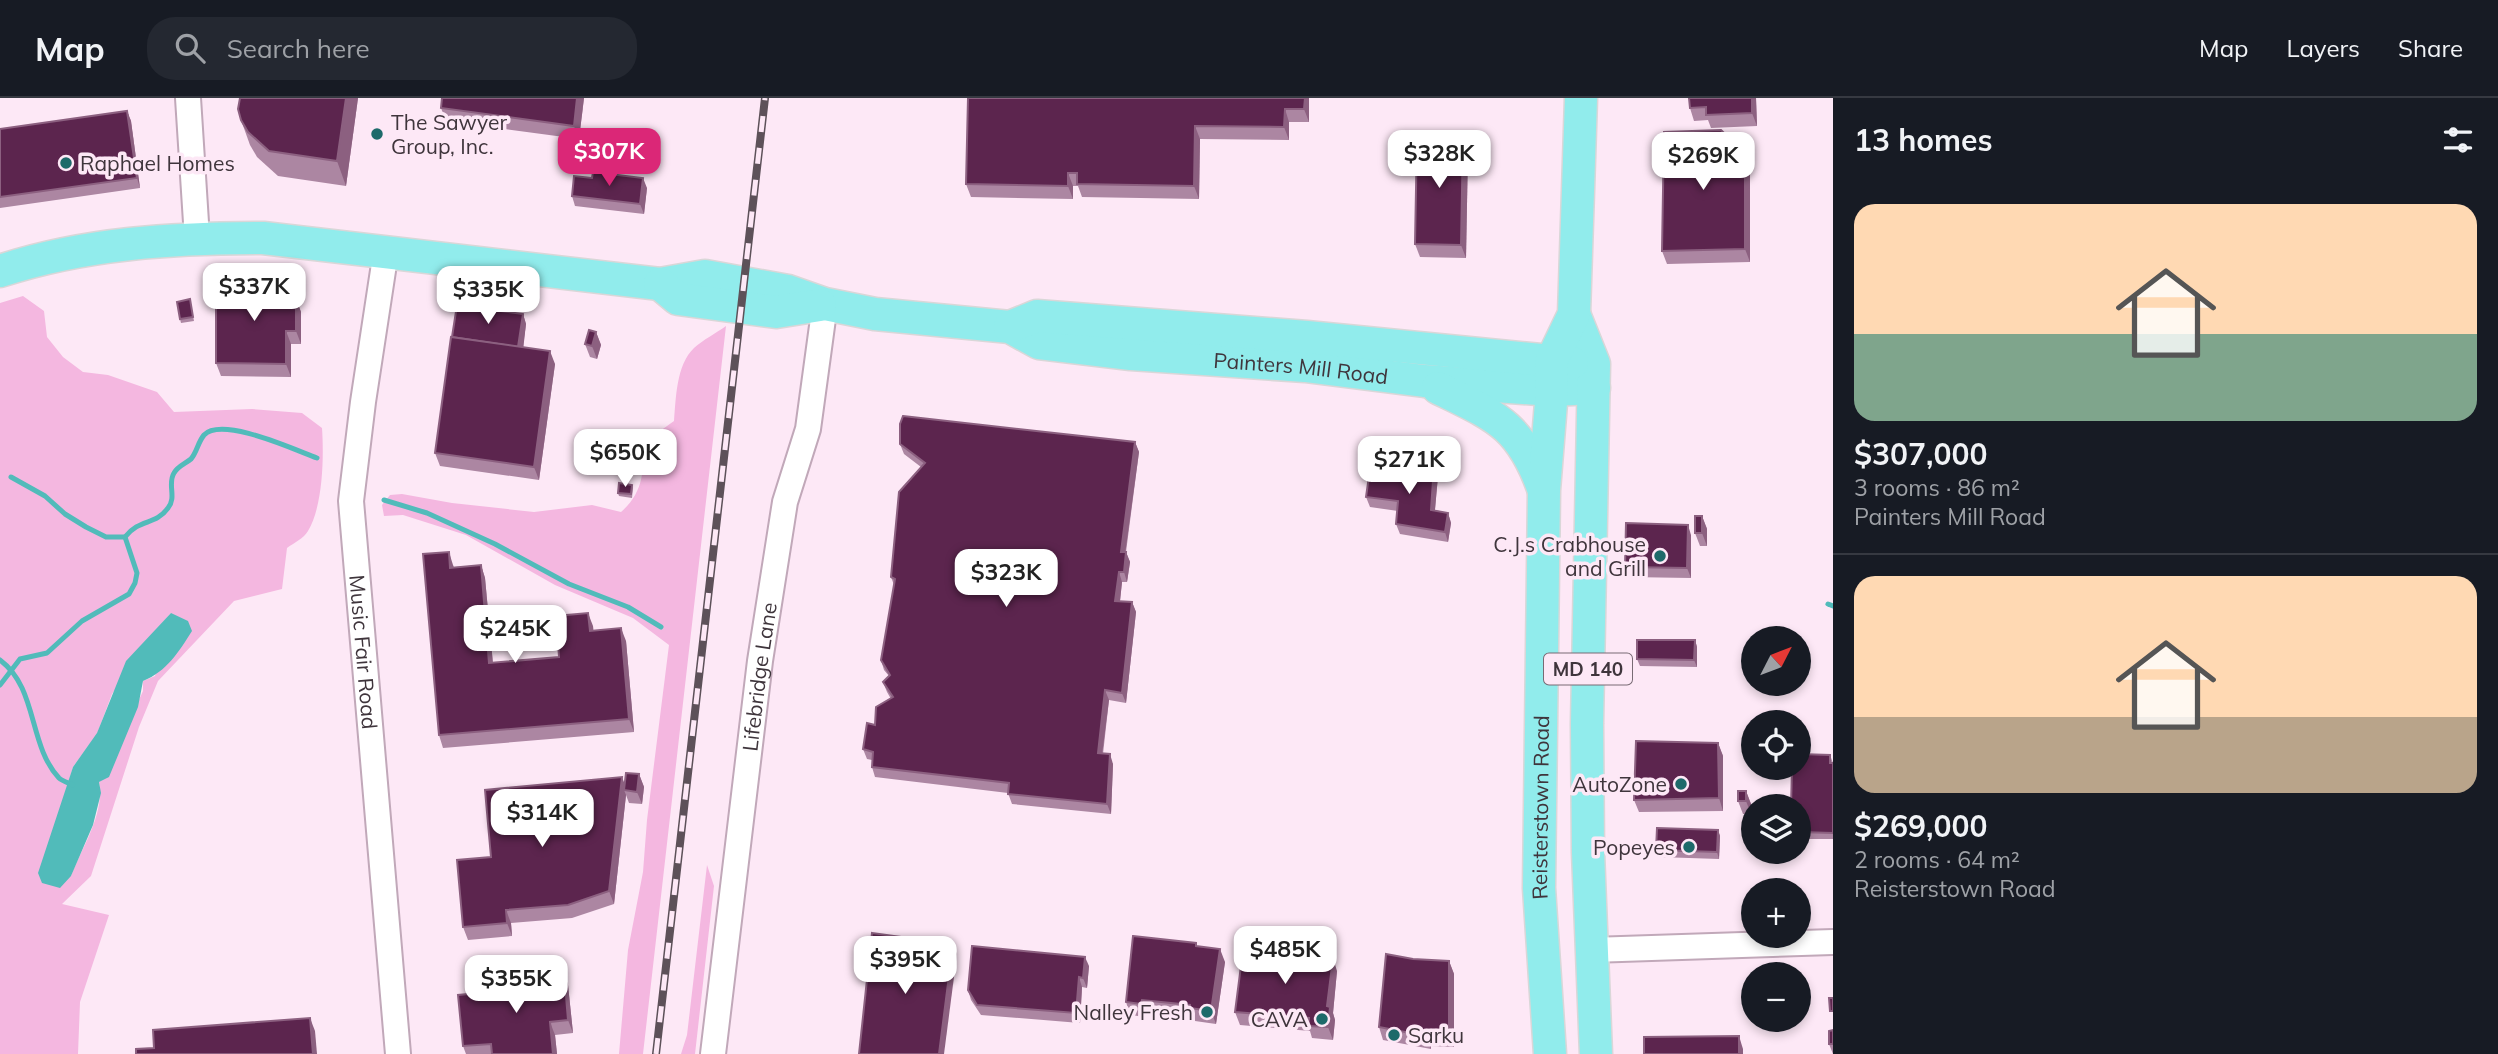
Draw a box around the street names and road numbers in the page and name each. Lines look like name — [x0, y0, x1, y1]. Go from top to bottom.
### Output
street label: Painters Mill Road — [1213, 347, 1390, 389]
street label: Music Fair Road — [344, 574, 383, 730]
street label: Lifebridge Lane — [736, 601, 782, 753]
road number: MD 140 — [1544, 654, 1632, 684]
street label: Reisterstown Road — [1526, 715, 1554, 900]

